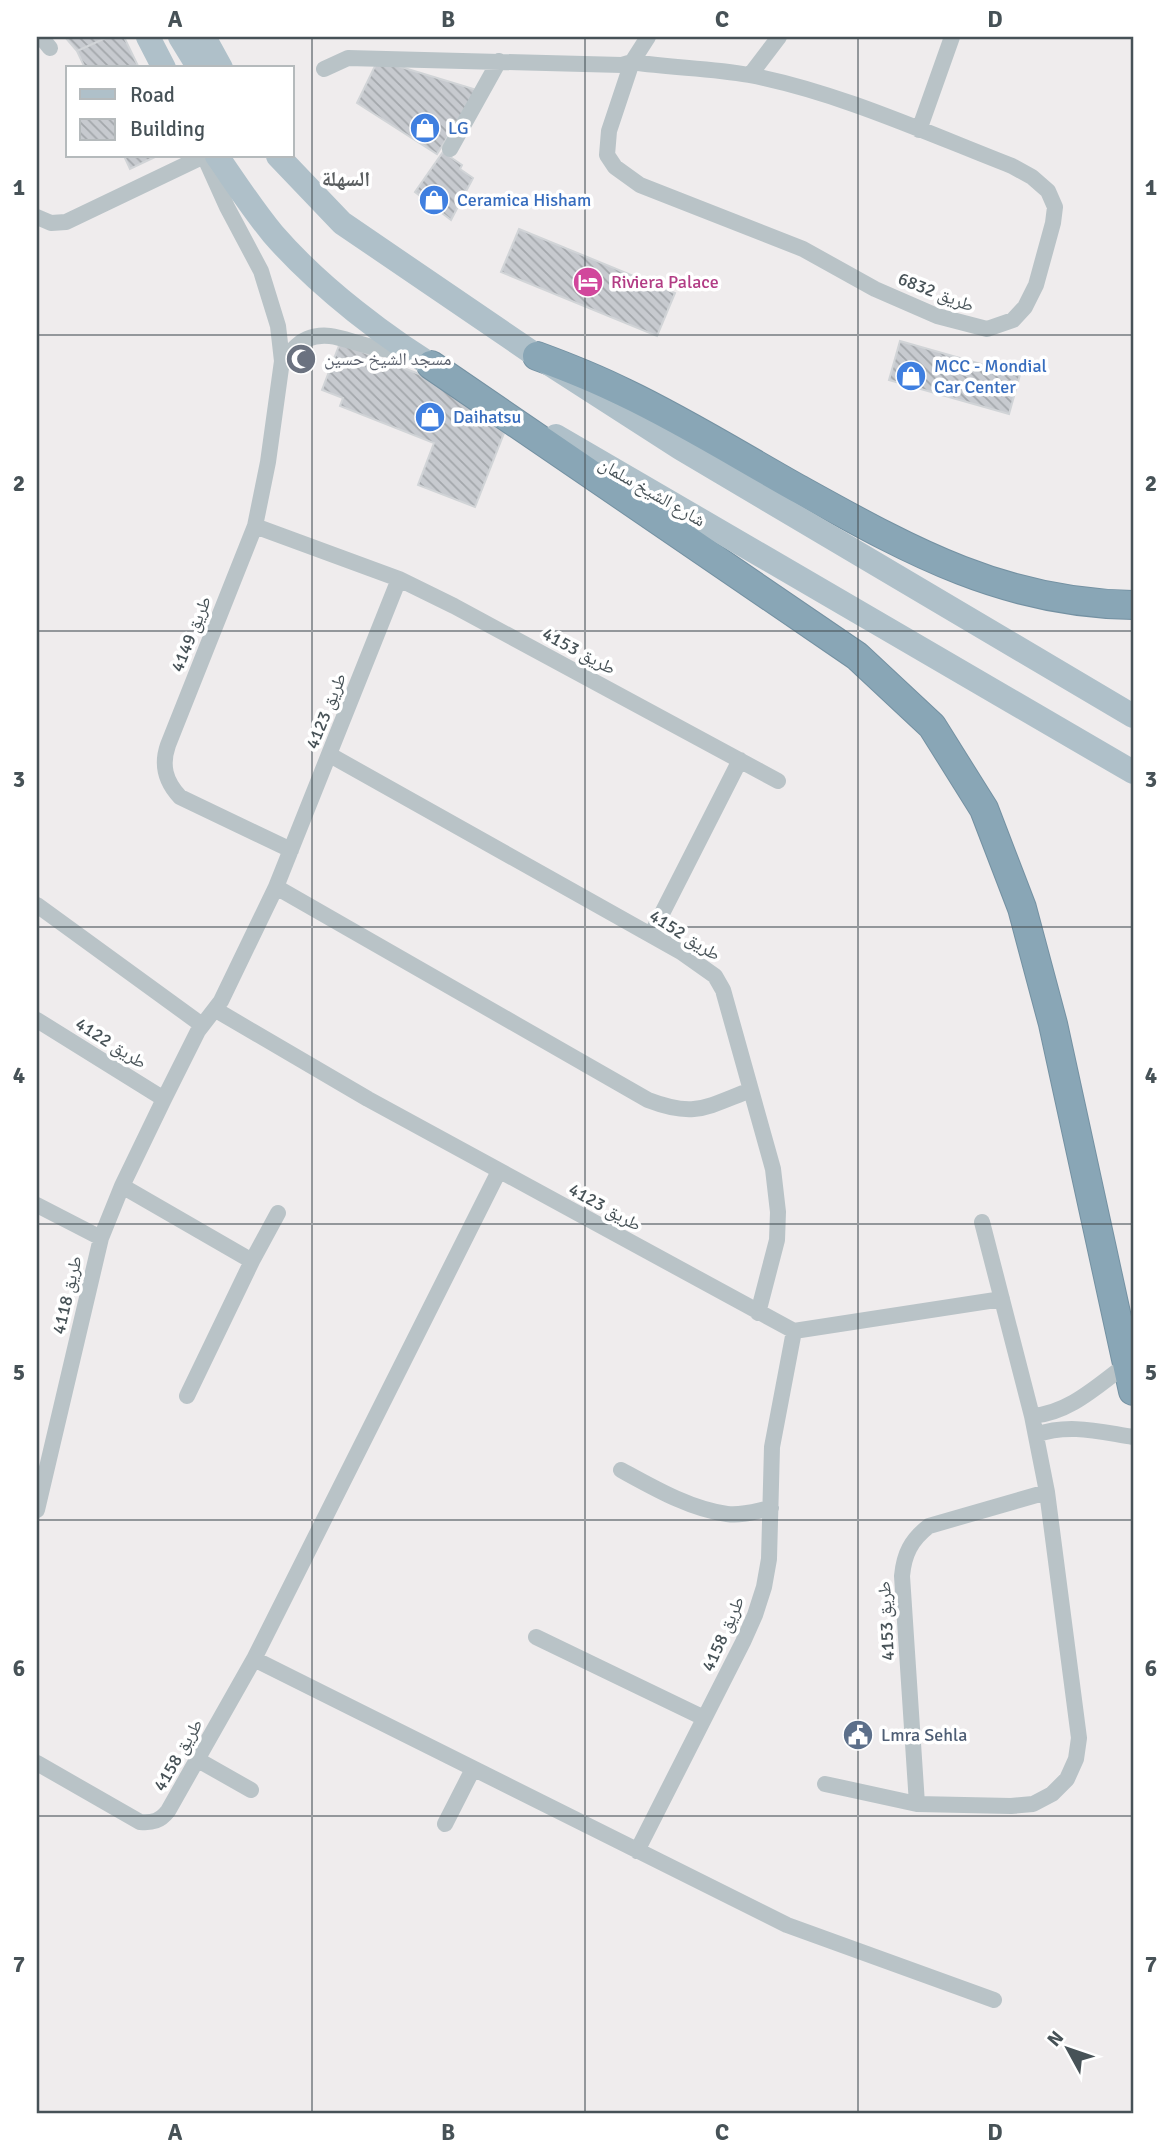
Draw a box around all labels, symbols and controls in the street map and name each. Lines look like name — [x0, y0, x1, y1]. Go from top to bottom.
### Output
text: A — [168, 5, 183, 34]
text: B — [441, 5, 455, 34]
text: C — [715, 5, 729, 34]
text: D — [987, 5, 1003, 34]
legend — [66, 66, 294, 158]
text: Road — [130, 82, 175, 108]
shop icon: LG — [408, 111, 442, 145]
text: Building — [130, 116, 205, 142]
place label: LG — [448, 117, 468, 139]
district label: السهلة — [322, 166, 370, 192]
text: 1 — [13, 173, 25, 202]
text: 1 — [1145, 173, 1157, 202]
shop icon: Ceramica Hisham — [417, 183, 451, 217]
place label: Ceramica Hisham — [457, 189, 591, 211]
hotel icon: Riviera Palace — [571, 265, 605, 299]
street label: طريق 6832 — [895, 267, 977, 317]
place label: Riviera Palace — [611, 271, 719, 293]
mosque icon: مسجد الشيخ حسين — [284, 342, 318, 376]
place label: مسجد الشيخ حسين — [324, 348, 451, 371]
place label: MCC - Mondial Car Center — [934, 355, 1047, 398]
shop icon: MCC - Mondial Car Center — [894, 359, 928, 393]
shop icon: Daihatsu — [413, 400, 447, 434]
place label: Daihatsu — [453, 406, 521, 428]
street label: شارع الشيخ سلمان — [594, 453, 709, 532]
text: 2 — [13, 469, 25, 498]
text: 2 — [1145, 469, 1157, 498]
street label: طريق 4149 — [166, 593, 216, 675]
street label: طريق 4153 — [539, 623, 619, 679]
street label: طريق 4123 — [301, 670, 351, 752]
text: 3 — [13, 765, 25, 794]
text: 3 — [1145, 765, 1157, 794]
street label: طريق 4152 — [645, 905, 725, 965]
street label: طريق 4122 — [71, 1013, 151, 1073]
text: 4 — [13, 1061, 25, 1090]
text: 4 — [1145, 1061, 1157, 1090]
street label: طريق 4123 — [565, 1178, 645, 1236]
street label: طريق 4118 — [47, 1254, 87, 1336]
text: 5 — [13, 1358, 25, 1387]
text: 5 — [1145, 1358, 1157, 1387]
street label: طريق 4153 — [873, 1581, 899, 1661]
street label: طريق 4158 — [697, 1593, 749, 1675]
text: 6 — [13, 1654, 25, 1683]
text: 6 — [1145, 1654, 1157, 1683]
street label: طريق 4158 — [149, 1715, 207, 1795]
public building icon: Lmra Sehla — [841, 1718, 875, 1752]
place label: Lmra Sehla — [881, 1724, 967, 1746]
text: 7 — [13, 1950, 25, 1979]
text: 7 — [1145, 1950, 1157, 1979]
north arrow — [1034, 2014, 1104, 2084]
text: N — [1042, 2026, 1069, 2051]
text: A — [168, 2118, 183, 2147]
text: B — [441, 2118, 455, 2147]
text: C — [715, 2118, 729, 2147]
text: D — [987, 2118, 1003, 2147]

